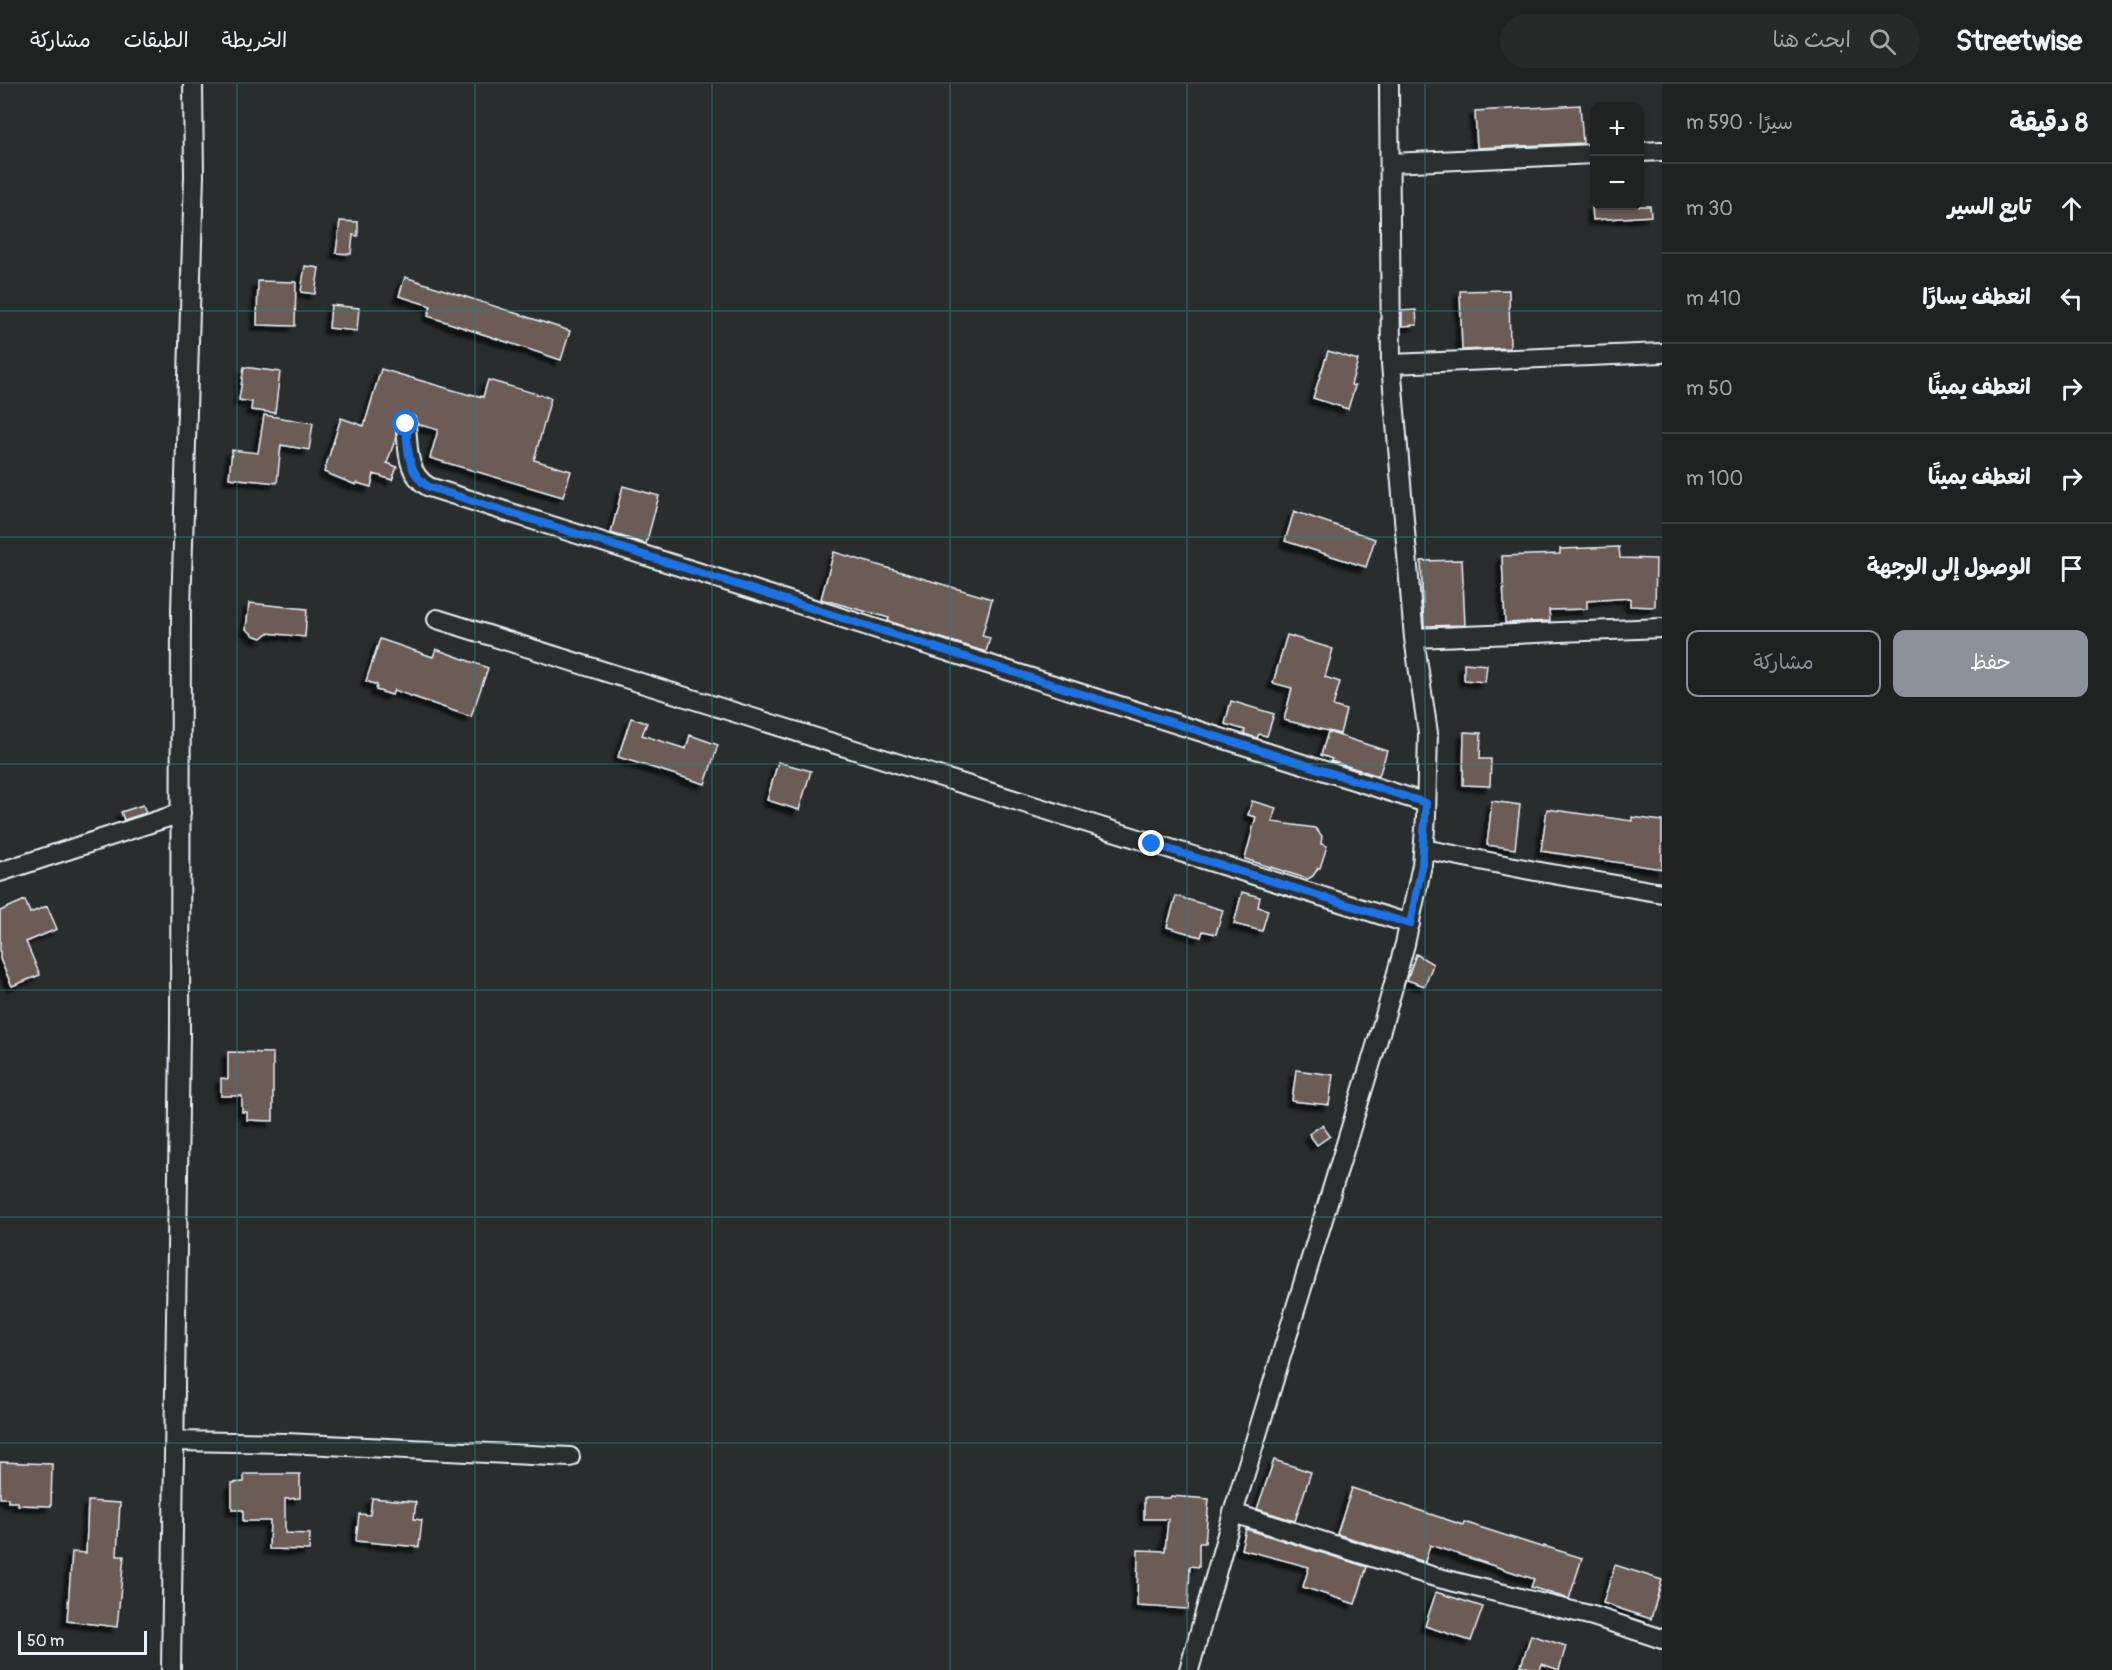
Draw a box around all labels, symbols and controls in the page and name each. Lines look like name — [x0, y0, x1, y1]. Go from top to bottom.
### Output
search box — [1500, 14, 1920, 68]
text: Streetwise — [1956, 24, 2082, 59]
icon: search — [1866, 25, 1899, 58]
text: ابحث هنا — [1773, 26, 1851, 54]
text: مشاركة — [30, 27, 91, 54]
text: الطبقات — [124, 27, 189, 54]
text: الخريطة — [222, 27, 287, 54]
map controls — [1590, 102, 1644, 210]
button: + — [1590, 102, 1644, 156]
text: 8 دقيقة — [2009, 107, 2088, 139]
text: سيرًا · 590 m — [1686, 110, 1793, 135]
button: − — [1590, 156, 1644, 210]
icon: ahead — [2055, 192, 2088, 225]
text: تابع السير — [1948, 193, 2031, 221]
text: 30 m — [1686, 196, 1733, 221]
icon: left — [2055, 282, 2088, 315]
text: انعطف يسارًا — [1922, 283, 2031, 311]
text: 410 m — [1686, 286, 1741, 311]
icon: right — [2055, 372, 2088, 405]
text: انعطف يمينًا — [1928, 373, 2031, 401]
text: 50 m — [1686, 376, 1733, 401]
route start — [392, 410, 418, 436]
icon: right — [2055, 462, 2088, 495]
text: انعطف يمينًا — [1928, 463, 2031, 491]
text: 100 m — [1686, 466, 1743, 491]
icon: arrive — [2055, 552, 2088, 585]
text: الوصول إلى الوجهة — [1867, 553, 2031, 581]
button: مشاركة — [1686, 630, 1881, 697]
button: حفظ — [1893, 630, 2088, 697]
route end — [1138, 830, 1164, 856]
scale bar — [18, 1628, 147, 1656]
text: 50 m — [27, 1631, 64, 1651]

